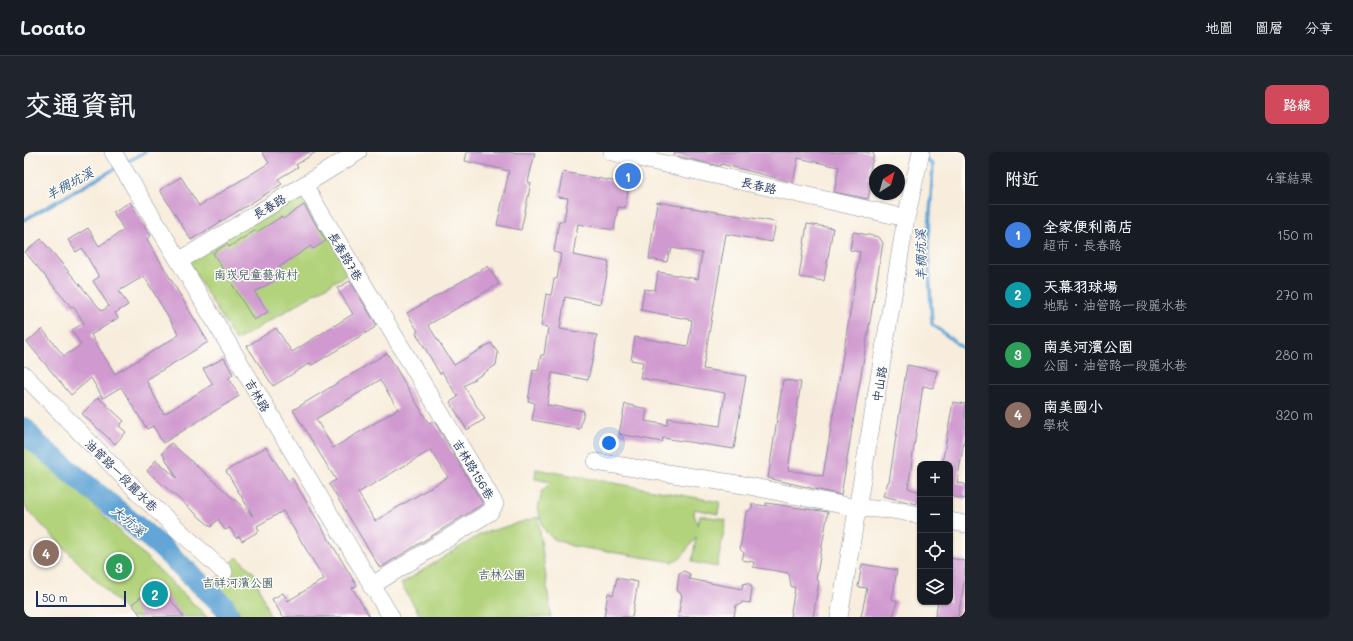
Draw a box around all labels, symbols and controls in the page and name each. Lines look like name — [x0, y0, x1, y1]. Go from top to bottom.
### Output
text: Locato — [20, 15, 86, 40]
text: 地圖 — [1205, 18, 1233, 37]
text: 圖層 — [1255, 18, 1283, 37]
text: 分享 — [1305, 18, 1333, 37]
button: 路線 — [1265, 85, 1329, 124]
text: 交通資訊 — [24, 86, 136, 122]
pin: 1 — [615, 161, 641, 191]
water label: 羊稠坑溪 — [42, 162, 97, 203]
north arrow — [869, 164, 905, 200]
text: 附近 — [1005, 167, 1039, 189]
text: 4筆結果 — [1266, 169, 1313, 186]
street label: 長春路 — [740, 173, 778, 197]
street label: 長春路 — [249, 190, 289, 222]
text: 全家便利商店 — [1043, 216, 1133, 236]
text: 1 — [1015, 226, 1021, 243]
text: 150 m — [1277, 226, 1313, 243]
street label: 長春路7巷 — [325, 228, 367, 284]
water label: 羊稠坑溪 — [911, 228, 929, 281]
text: 超市 · 長春路 — [1043, 236, 1122, 253]
park label: 南崁兒童藝術村 — [214, 266, 298, 282]
text: 天幕羽球場 — [1043, 276, 1118, 296]
text: 2 — [1014, 286, 1022, 303]
text: 270 m — [1276, 286, 1313, 303]
text: 地點 · 油管路一段麗水巷 — [1043, 296, 1187, 313]
text: 南美河濱公園 — [1043, 336, 1133, 356]
text: 3 — [1014, 346, 1022, 363]
text: 280 m — [1275, 346, 1313, 363]
text: 公園 · 油管路一段麗水巷 — [1043, 356, 1187, 373]
street label: 中山路 — [868, 365, 890, 403]
street label: 吉林路 — [242, 375, 274, 415]
text: 南美國小 — [1043, 396, 1103, 416]
text: 4 — [1014, 406, 1022, 423]
text: 320 m — [1276, 406, 1313, 423]
text: 學校 — [1043, 416, 1069, 433]
your location — [599, 433, 619, 453]
street label: 油管路一段麗水巷 — [82, 435, 162, 515]
street label: 吉林路156巷 — [450, 436, 498, 502]
map controls — [917, 461, 953, 605]
button: + — [917, 461, 953, 497]
button: − — [917, 497, 953, 533]
water label: 大坑溪 — [109, 501, 150, 540]
button: locate — [917, 533, 953, 569]
pin: 4 — [33, 538, 59, 568]
pin: 3 — [106, 552, 132, 582]
park label: 吉林公園 — [478, 566, 526, 582]
button: layers — [917, 569, 953, 605]
park label: 吉祥河濱公園 — [202, 574, 274, 590]
pin: 2 — [142, 579, 168, 609]
scale bar — [36, 589, 126, 608]
text: 50 m — [42, 590, 68, 605]

